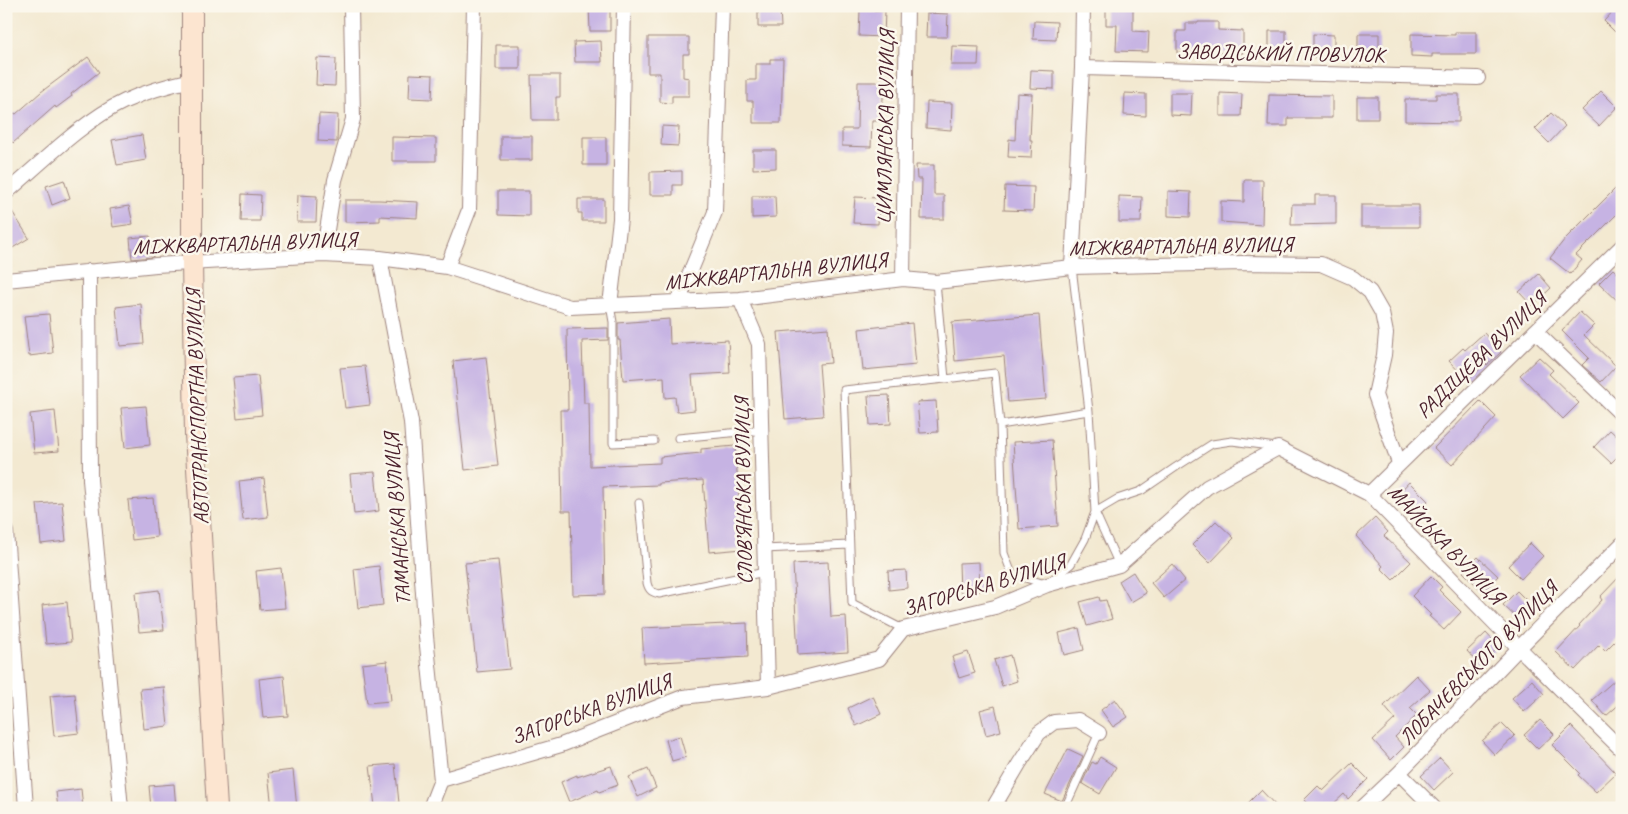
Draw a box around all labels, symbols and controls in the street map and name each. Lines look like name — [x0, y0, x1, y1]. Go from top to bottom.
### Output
street label: ЦИМЛЯНСЬКА ВУЛИЦЯ — [870, 27, 900, 225]
street label: ЗАВОДСЬКИЙ ПРОВУЛОК — [1176, 38, 1387, 68]
street label: МІЖКВАРТАЛЬНА ВУЛИЦЯ — [133, 226, 360, 260]
street label: МІЖКВАРТАЛЬНА ВУЛИЦЯ — [1069, 231, 1296, 261]
street label: МІЖКВАРТАЛЬНА ВУЛИЦЯ — [663, 246, 891, 296]
street label: РАДІЩЕВА ВУЛИЦЯ — [1411, 284, 1554, 424]
street label: АВТОТРАНСПОРТНА ВУЛИЦЯ — [180, 286, 214, 525]
street label: СЛОВ’ЯНСЬКА ВУЛИЦЯ — [728, 394, 758, 585]
street label: ТАМАНСЬКА ВУЛИЦЯ — [378, 429, 416, 606]
street label: МАЙСЬКА ВУЛИЦЯ — [1382, 479, 1512, 612]
street label: ЗАГОРСЬКА ВУЛИЦЯ — [900, 547, 1071, 622]
street label: ЛОБАЧЕВСЬКОГО ВУЛИЦЯ — [1393, 574, 1565, 750]
street label: ЗАГОРСЬКА ВУЛИЦЯ — [507, 667, 677, 750]

